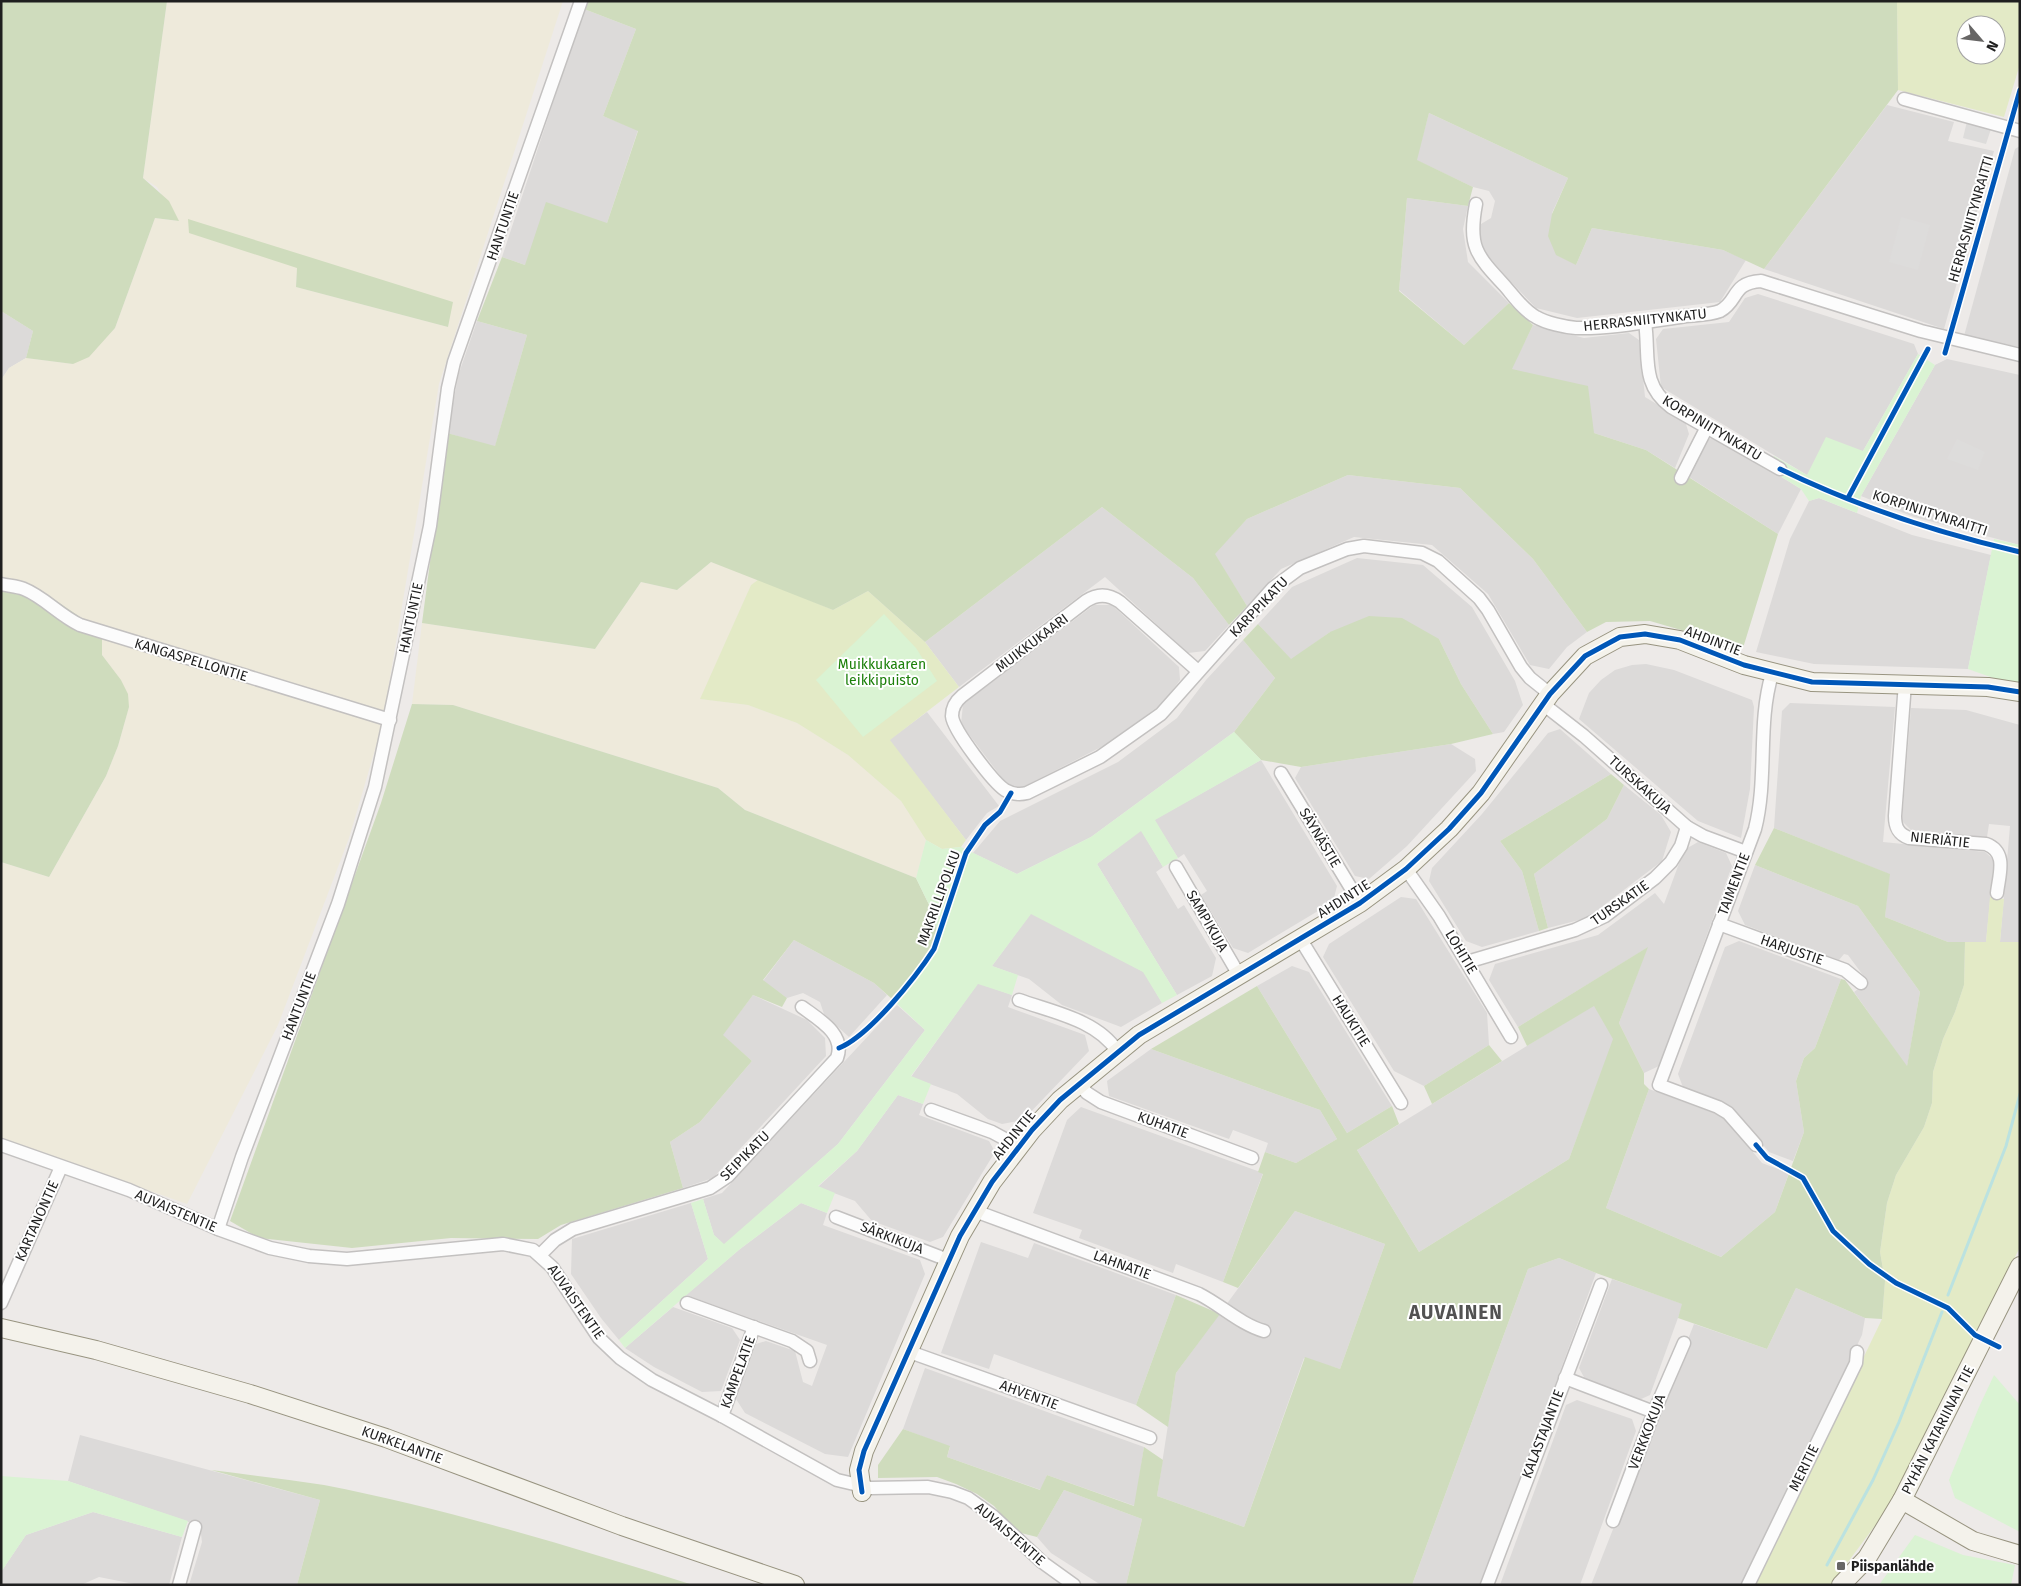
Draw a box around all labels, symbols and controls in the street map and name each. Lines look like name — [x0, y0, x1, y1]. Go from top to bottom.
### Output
north arrow — [1956, 15, 2006, 65]
text: N — [1982, 38, 2002, 54]
street label: HERRASNIITYNRAITTI — [1945, 154, 1997, 284]
street label: HANTUNTIE — [483, 189, 523, 263]
street label: HERRASNIITYNKATU — [1582, 305, 1708, 335]
street label: KORPINIITYNKATU — [1659, 392, 1765, 464]
street label: KORPINIITYNRAITTI — [1870, 486, 1990, 540]
street label: KARPPIKATU — [1226, 573, 1292, 641]
street label: HANTUNTIE — [395, 581, 427, 655]
street label: MUIKKUKAARI — [992, 610, 1072, 676]
street label: AHDINTIE — [1682, 622, 1744, 660]
street label: KANGASPELLONTIE — [132, 635, 250, 685]
park label: Muikkukaaren leikkipuisto — [838, 656, 926, 689]
street label: TURSKAKUJA — [1605, 752, 1675, 818]
street label: SÄYNÄSTIE — [1296, 805, 1344, 871]
street label: NIERIÄTIE — [1909, 828, 1971, 852]
street label: MAKRILLIPOLKU — [914, 848, 964, 948]
street label: TAIMENTIE — [1714, 850, 1754, 918]
street label: AHDINTIE — [1314, 876, 1374, 922]
street label: TURSKATIE — [1588, 877, 1652, 929]
street label: SAMPIKUJA — [1183, 887, 1231, 955]
street label: LOHITIE — [1441, 927, 1481, 977]
street label: HARJUSTIE — [1758, 931, 1826, 969]
street label: HANTUNTIE — [278, 969, 320, 1043]
street label: HAUKITIE — [1328, 992, 1374, 1050]
street label: AHDINTIE — [989, 1107, 1039, 1163]
street label: KUHATIE — [1135, 1108, 1191, 1142]
street label: SEIPIKATU — [717, 1128, 773, 1184]
street label: KARTANONTIE — [12, 1178, 62, 1264]
street label: AUVAISTENTIE — [132, 1186, 220, 1236]
street label: SÄRKIKUJA — [858, 1218, 926, 1258]
street label: LAHNATIE — [1091, 1247, 1153, 1283]
street label: AUVAISTENTIE — [544, 1261, 608, 1343]
district label: AUVAINEN — [1408, 1301, 1503, 1324]
street label: KAMPELATIE — [717, 1333, 759, 1411]
street label: PYHÄN KATARIINAN TIE — [1898, 1363, 1978, 1497]
street label: AHVENTIE — [997, 1377, 1061, 1413]
street label: KALASTAJANTIE — [1518, 1387, 1568, 1481]
street label: VERKKOKUJA — [1625, 1392, 1669, 1472]
street label: KURKELANTIE — [359, 1422, 445, 1468]
street label: MERITIE — [1785, 1442, 1823, 1494]
street label: AUVAISTENTIE — [971, 1499, 1049, 1569]
place label: Piispanlähde — [1851, 1558, 1934, 1575]
marker: Piispanlähde — [1835, 1560, 1847, 1572]

